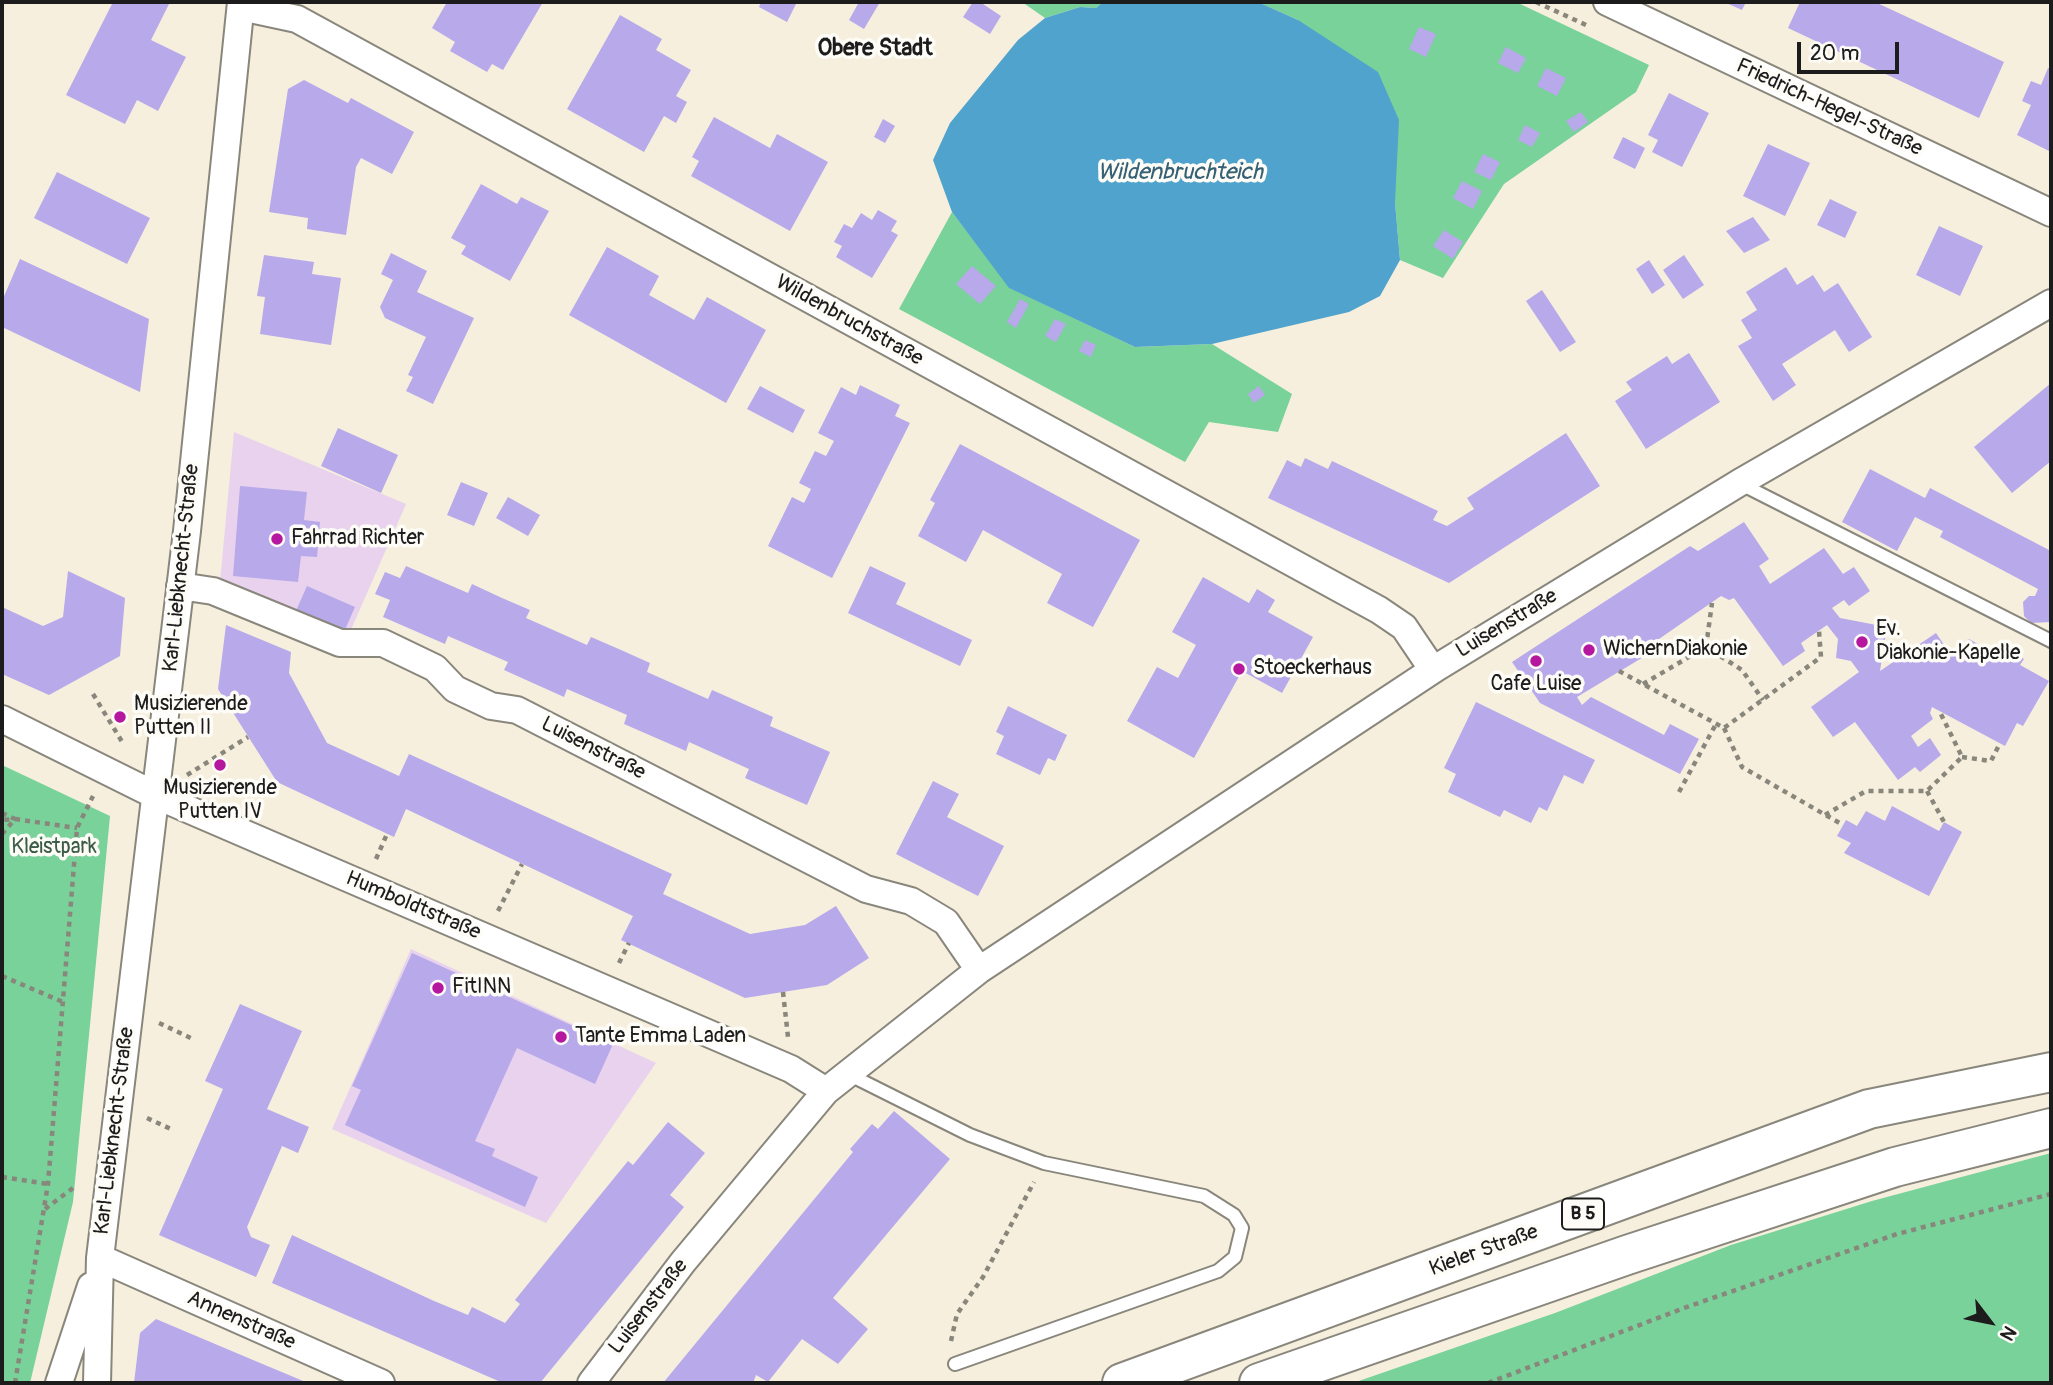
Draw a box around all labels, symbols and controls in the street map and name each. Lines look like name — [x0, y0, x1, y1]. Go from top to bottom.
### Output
scale bar — [1801, 28, 1902, 72]
district label: Obere Stadt — [817, 35, 933, 63]
text: 20 m — [1810, 40, 1859, 67]
street label: Friedrich-Hegel-Straße — [1732, 54, 1926, 162]
water label: Wildenbruchteich — [1097, 159, 1263, 187]
street label: Wildenbruchstraße — [771, 270, 927, 372]
street label: Karl-Liebknecht-Straße — [159, 463, 205, 673]
place label: Fahrrad Richter — [291, 526, 424, 552]
marker: Fahrrad Richter — [269, 531, 285, 547]
street label: Luisenstraße — [1452, 584, 1562, 664]
place label: Ev. Diakonie-Kapelle — [1876, 617, 2020, 667]
marker: Ev. Diakonie-Kapelle — [1854, 634, 1870, 650]
place label: WichernDiakonie — [1603, 637, 1747, 663]
marker: WichernDiakonie — [1581, 642, 1597, 658]
marker: Cafe Luise — [1528, 653, 1544, 669]
place label: Stoeckerhaus — [1253, 656, 1372, 682]
marker: Stoeckerhaus — [1231, 661, 1247, 677]
place label: Cafe Luise — [1491, 672, 1581, 698]
place label: Musizierende Putten II — [134, 692, 248, 742]
marker: Musizierende Putten II — [112, 709, 128, 725]
street label: Luisenstraße — [537, 712, 649, 786]
marker: Musizierende Putten IV — [212, 757, 228, 773]
place label: Musizierende Putten IV — [163, 776, 277, 826]
park label: Kleistpark — [11, 835, 97, 861]
street label: Humboldtstraße — [342, 866, 484, 946]
place label: FitINN — [452, 975, 511, 1001]
marker: FitINN — [430, 980, 446, 996]
place label: Tante Emma Laden — [575, 1024, 746, 1050]
street label: Karl-Liebknecht-Straße — [90, 1026, 140, 1236]
marker: Tante Emma Laden — [553, 1029, 569, 1045]
road number: B 5 — [1562, 1198, 1604, 1230]
street label: Kieler Straße — [1426, 1220, 1542, 1282]
street label: Luisenstraße — [604, 1254, 694, 1360]
street label: Annenstraße — [183, 1286, 299, 1356]
north arrow — [1955, 1287, 2025, 1357]
text: N — [1994, 1321, 2021, 1345]

